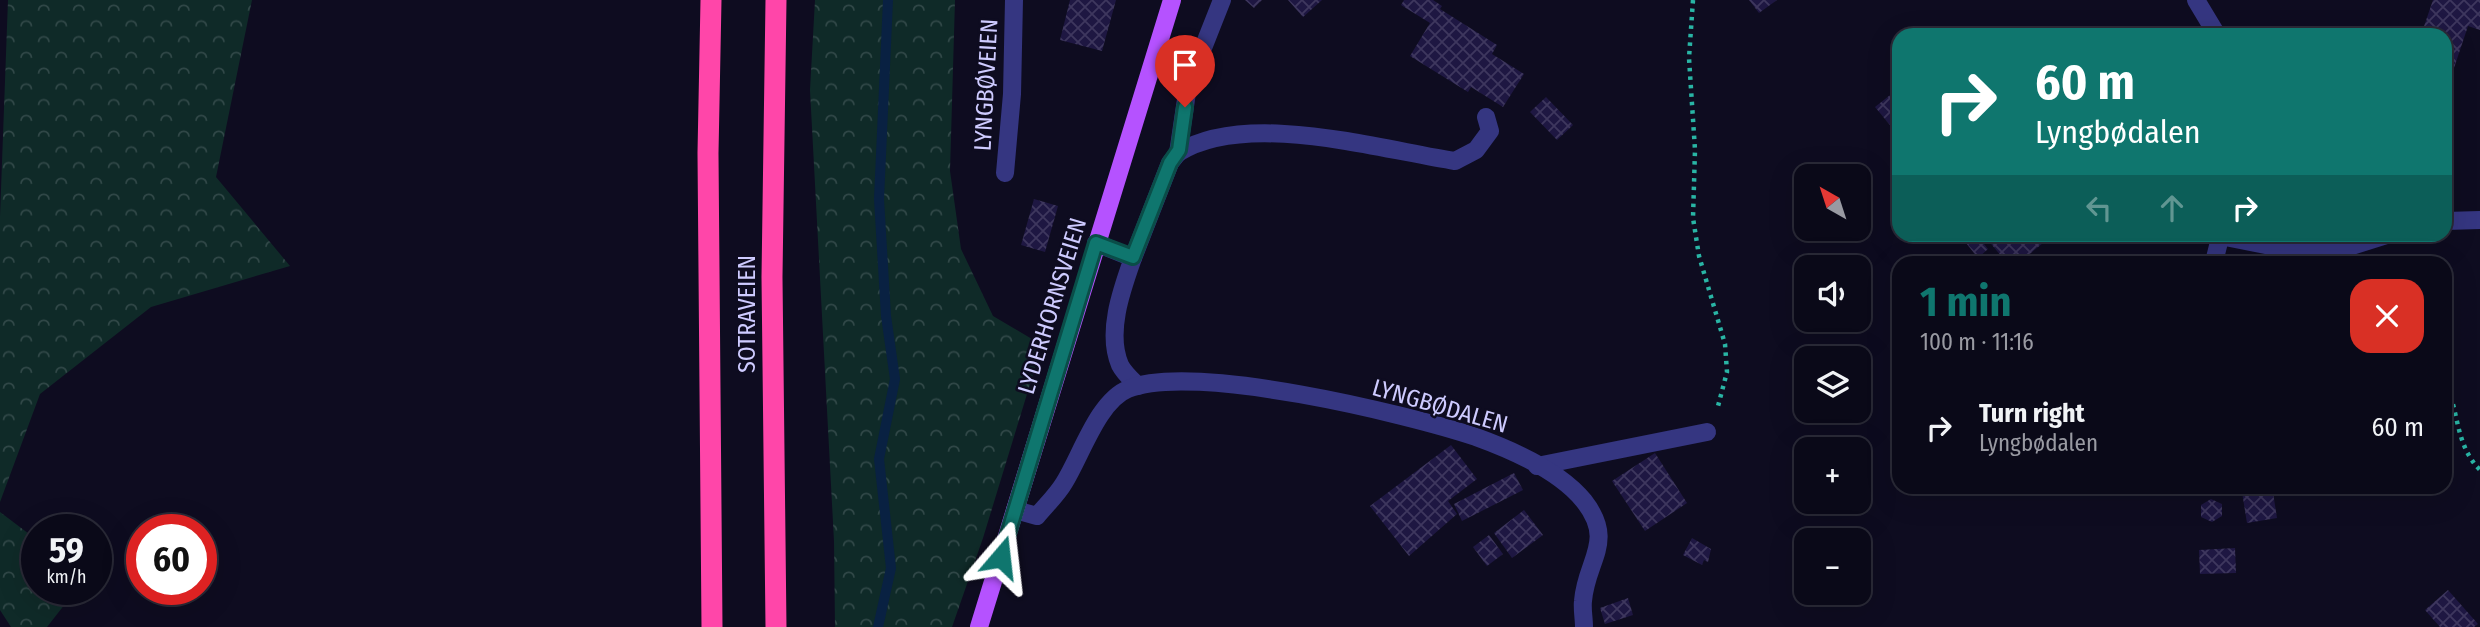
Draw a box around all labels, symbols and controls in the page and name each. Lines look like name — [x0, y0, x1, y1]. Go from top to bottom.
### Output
street label: LYNGBØVEIEN — [969, 18, 1003, 152]
pin — [1155, 35, 1215, 107]
icon: arrive — [1166, 46, 1204, 84]
text: 60 m — [2035, 53, 2135, 112]
icon: right — [1920, 56, 2011, 147]
text: Lyngbødalen — [2035, 113, 2201, 151]
north arrow — [1794, 164, 1871, 242]
map controls — [1794, 164, 1871, 605]
icon: left — [2080, 189, 2118, 227]
icon: ahead — [2153, 189, 2191, 227]
icon: right — [2226, 189, 2264, 227]
street label: LYDERHORNSVEIEN — [1012, 214, 1092, 398]
street label: SOTRAVEIEN — [733, 255, 761, 373]
button: sound — [1794, 255, 1871, 332]
text: 1 min — [1920, 277, 2011, 327]
button: close — [2350, 279, 2424, 353]
text: 100 m · 11:16 — [1920, 328, 2034, 356]
button: layers — [1794, 346, 1871, 423]
street label: LYNGBØDALEN — [1369, 373, 1511, 439]
text: Turn right — [1979, 398, 2085, 429]
icon: right — [1920, 409, 1958, 447]
text: 60 m — [2371, 412, 2424, 443]
text: Lyngbødalen — [1979, 429, 2098, 457]
button: + — [1794, 437, 1871, 514]
speed limit sign: 60 — [126, 514, 217, 605]
position arrow — [964, 520, 1038, 594]
button: − — [1794, 528, 1871, 605]
text: 59 — [49, 529, 84, 571]
text: km/h — [46, 566, 87, 588]

